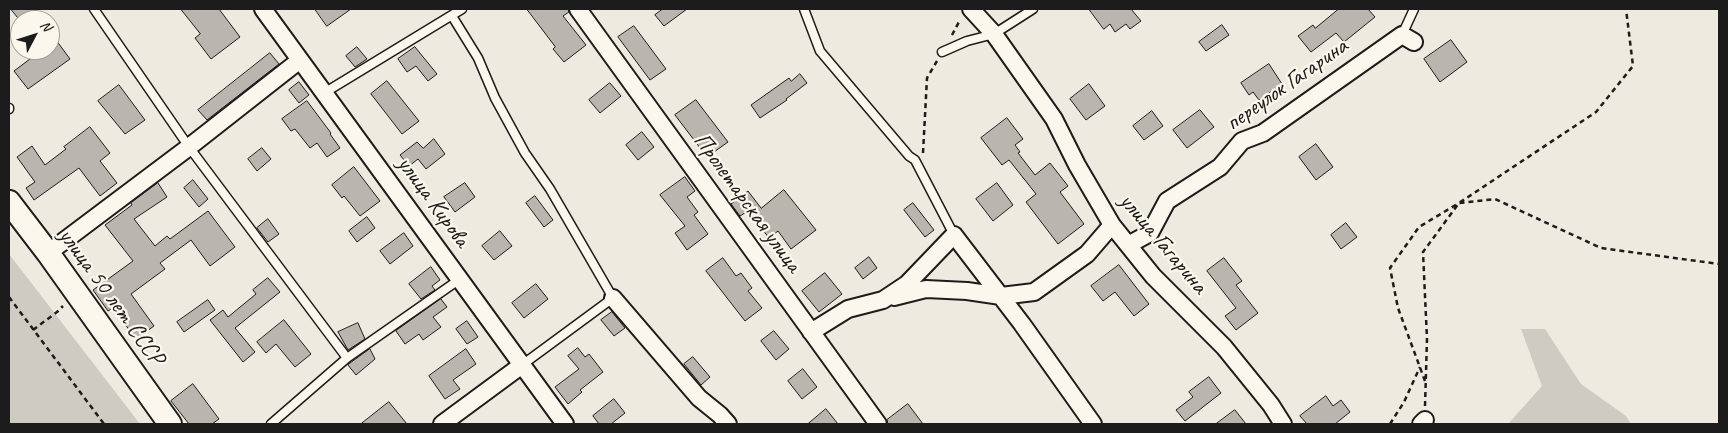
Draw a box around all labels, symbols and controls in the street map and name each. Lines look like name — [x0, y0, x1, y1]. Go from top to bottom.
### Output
north arrow — [10, 10, 60, 60]
text: N — [37, 17, 55, 34]
street label: переулок Гагарина — [1220, 32, 1354, 138]
street label: Пролетарская улица — [687, 127, 807, 279]
street label: улица Кирова — [390, 151, 476, 253]
street label: улица Гагарина — [1113, 188, 1213, 300]
street label: улица 50 лет СССР — [52, 223, 170, 371]

